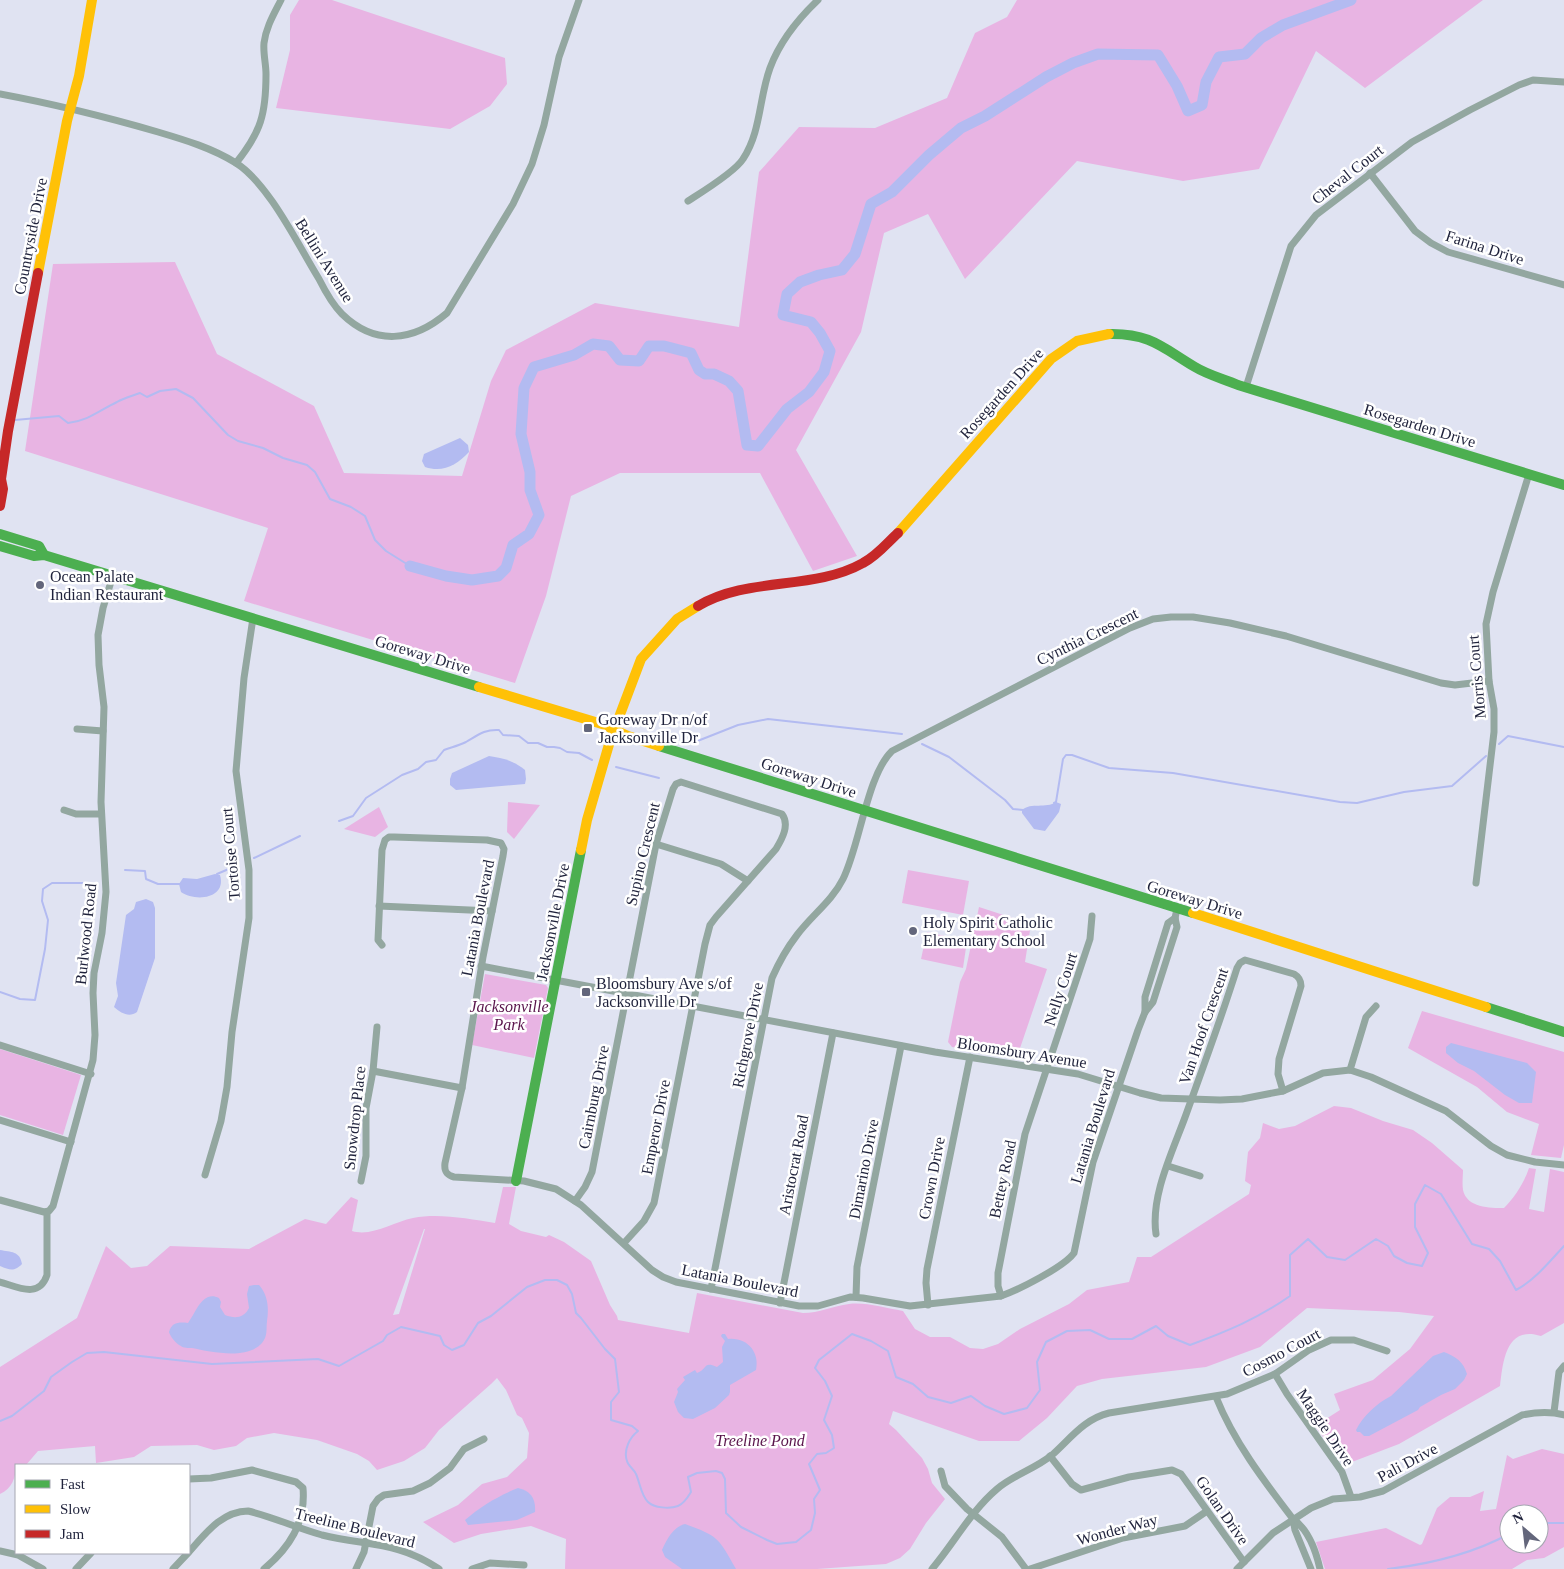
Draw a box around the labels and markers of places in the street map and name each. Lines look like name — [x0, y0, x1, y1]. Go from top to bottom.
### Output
place label: Ocean Palate Indian Restaurant — [50, 568, 164, 603]
marker: Ocean Palate Indian Restaurant — [34, 579, 46, 591]
place label: Goreway Dr n/of Jacksonville Dr — [598, 711, 708, 746]
marker: Goreway Dr n/of Jacksonville Dr — [582, 722, 594, 734]
place label: Holy Spirit Catholic Elementary School — [923, 914, 1053, 950]
marker: Holy Spirit Catholic Elementary School — [907, 925, 919, 937]
place label: Bloomsbury Ave s/of Jacksonville Dr — [596, 975, 732, 1010]
marker: Bloomsbury Ave s/of Jacksonville Dr — [580, 986, 592, 998]

